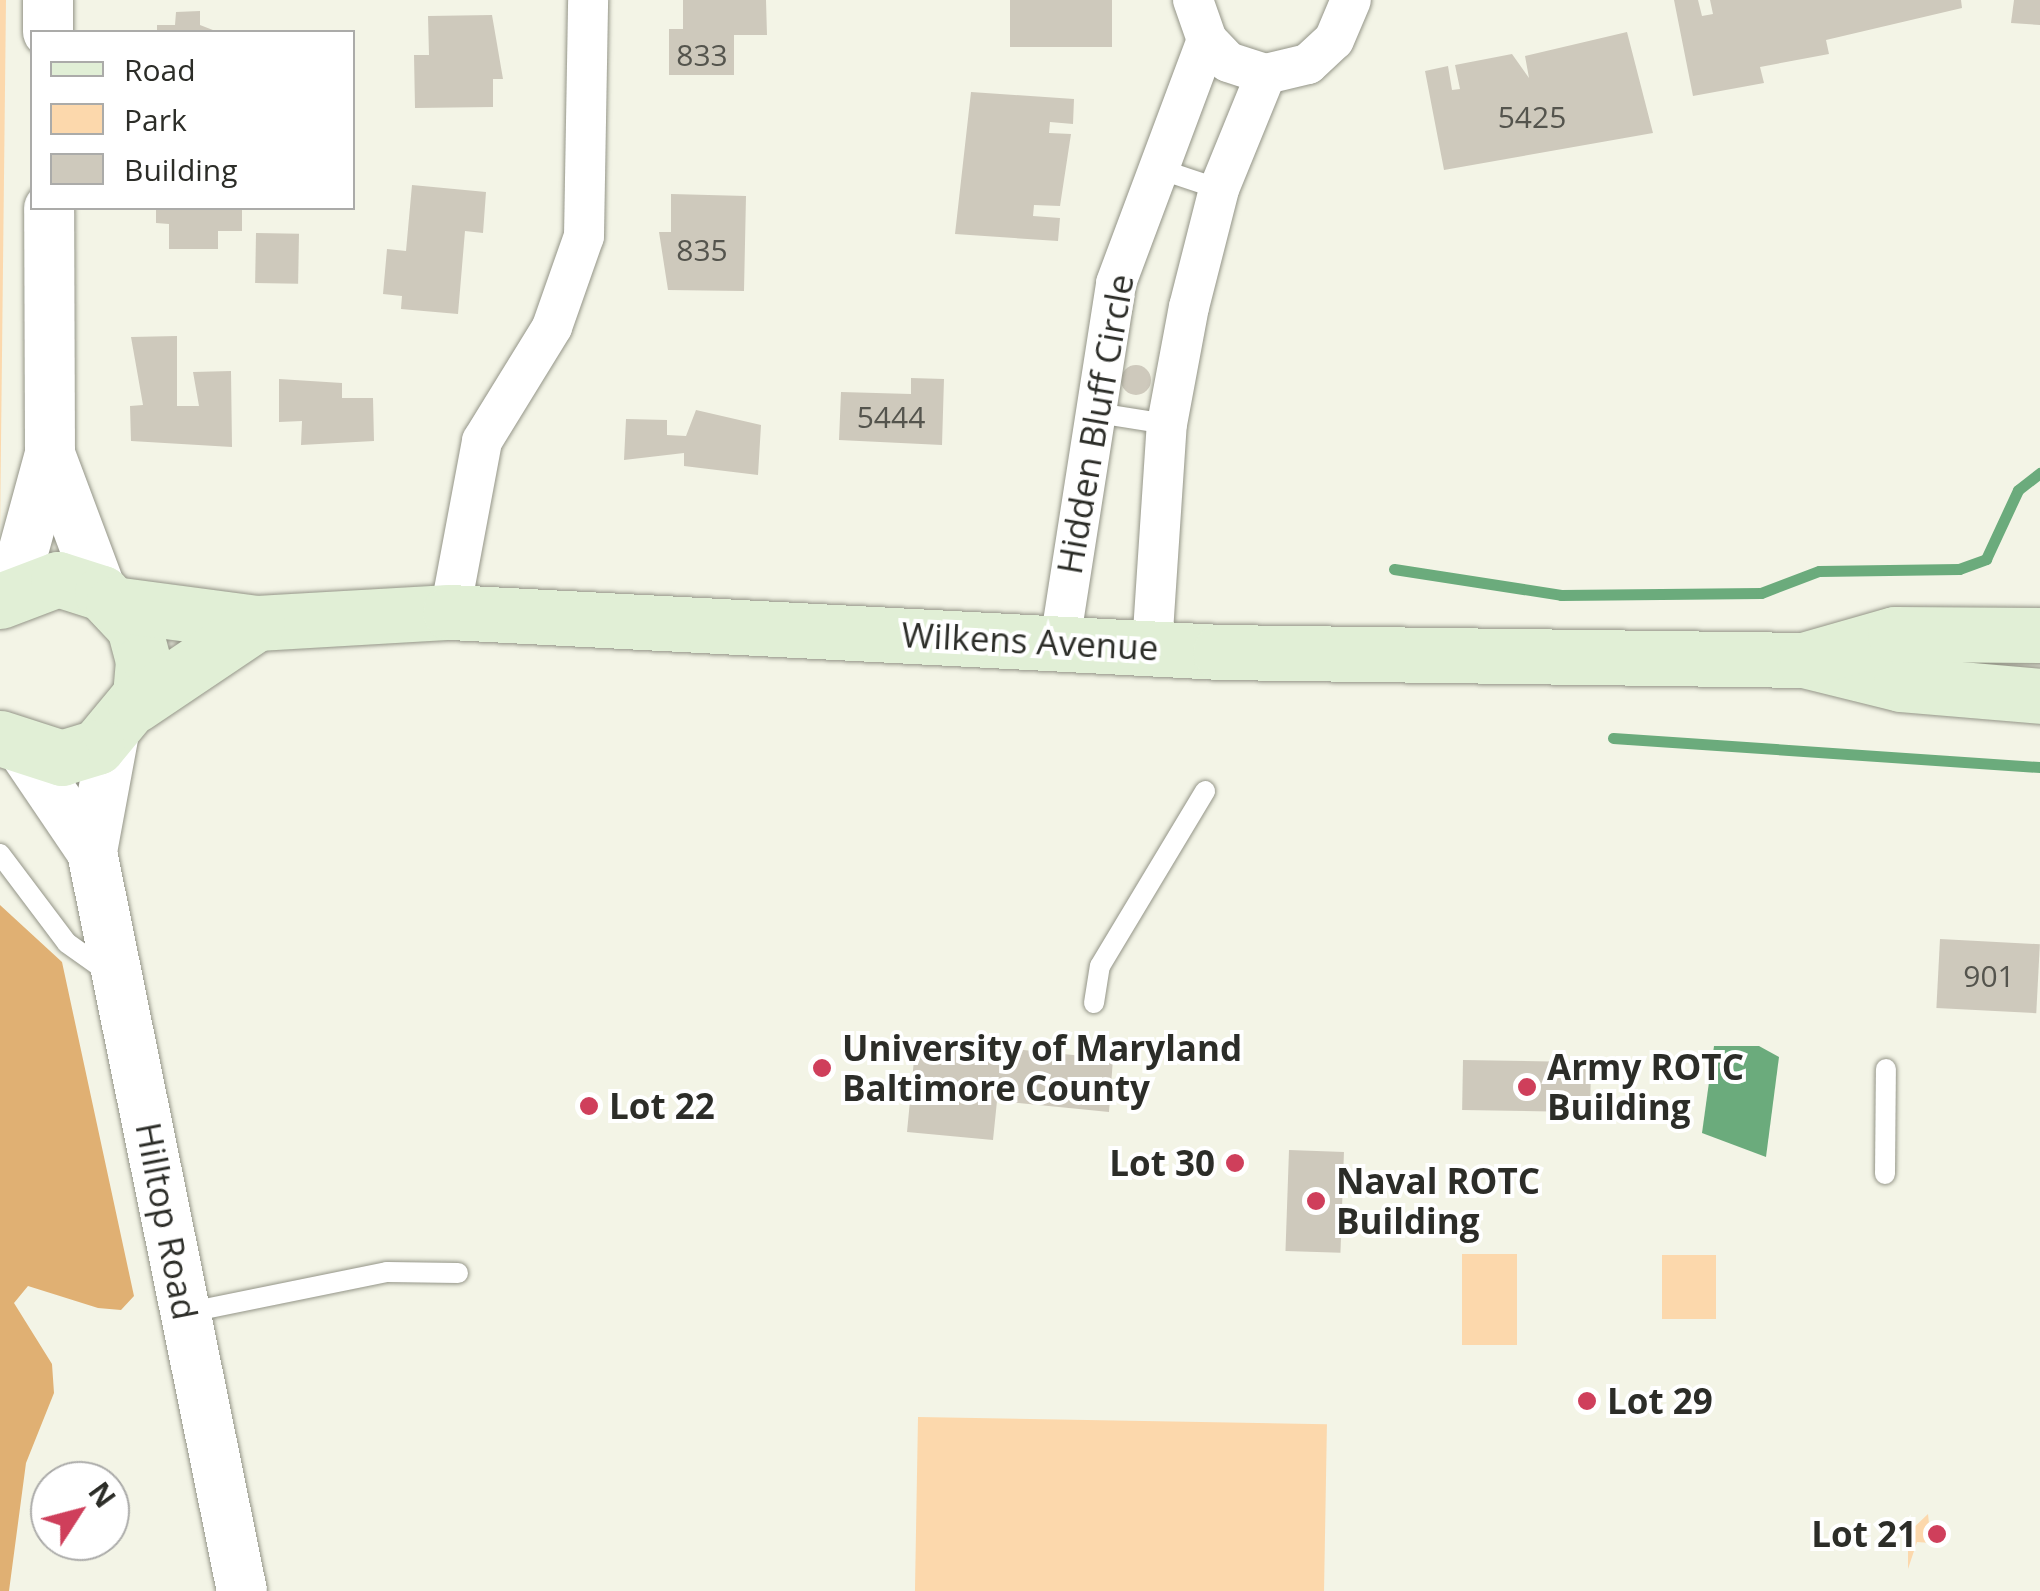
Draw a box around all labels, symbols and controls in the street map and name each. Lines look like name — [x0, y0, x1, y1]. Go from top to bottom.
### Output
legend — [30, 30, 355, 210]
house number: 833 — [676, 37, 728, 73]
text: Road — [124, 49, 196, 90]
text: Park — [124, 99, 187, 140]
house number: 5425 — [1498, 99, 1566, 135]
text: Building — [124, 149, 238, 190]
house number: 835 — [676, 232, 728, 268]
street label: Hidden Bluff Circle — [1048, 271, 1142, 577]
house number: 5444 — [857, 399, 925, 435]
street label: Wilkens Avenue — [901, 613, 1159, 669]
house number: 901 — [1963, 958, 2015, 994]
place label: University of Maryland Baltimore County — [842, 1027, 1242, 1109]
place label: Army ROTC Building — [1547, 1046, 1744, 1128]
marker: University of Maryland Baltimore County — [811, 1057, 833, 1079]
marker: Army ROTC Building — [1516, 1076, 1538, 1098]
place label: Lot 22 — [609, 1085, 715, 1127]
marker: Lot 22 — [578, 1095, 600, 1117]
street label: Hilltop Road — [127, 1119, 207, 1323]
place label: Lot 30 — [1109, 1142, 1215, 1184]
marker: Lot 30 — [1224, 1152, 1246, 1174]
place label: Naval ROTC Building — [1336, 1160, 1540, 1242]
marker: Naval ROTC Building — [1305, 1190, 1327, 1212]
place label: Lot 29 — [1607, 1380, 1713, 1422]
marker: Lot 29 — [1576, 1390, 1598, 1412]
north arrow — [30, 1461, 130, 1561]
text: N — [81, 1474, 125, 1515]
place label: Lot 21 — [1811, 1513, 1917, 1555]
marker: Lot 21 — [1926, 1523, 1948, 1545]

